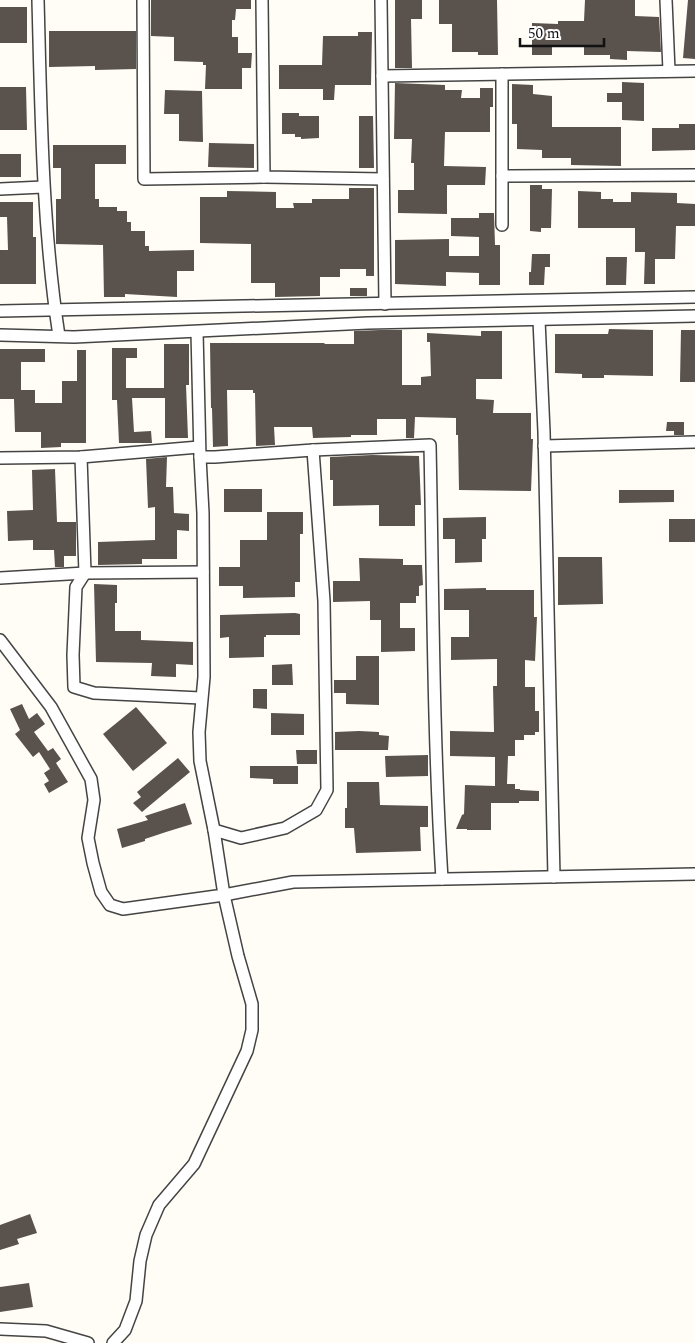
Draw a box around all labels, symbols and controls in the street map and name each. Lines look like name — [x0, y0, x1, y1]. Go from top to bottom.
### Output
scale bar — [520, 15, 604, 47]
text: 50 m — [528, 22, 560, 45]

